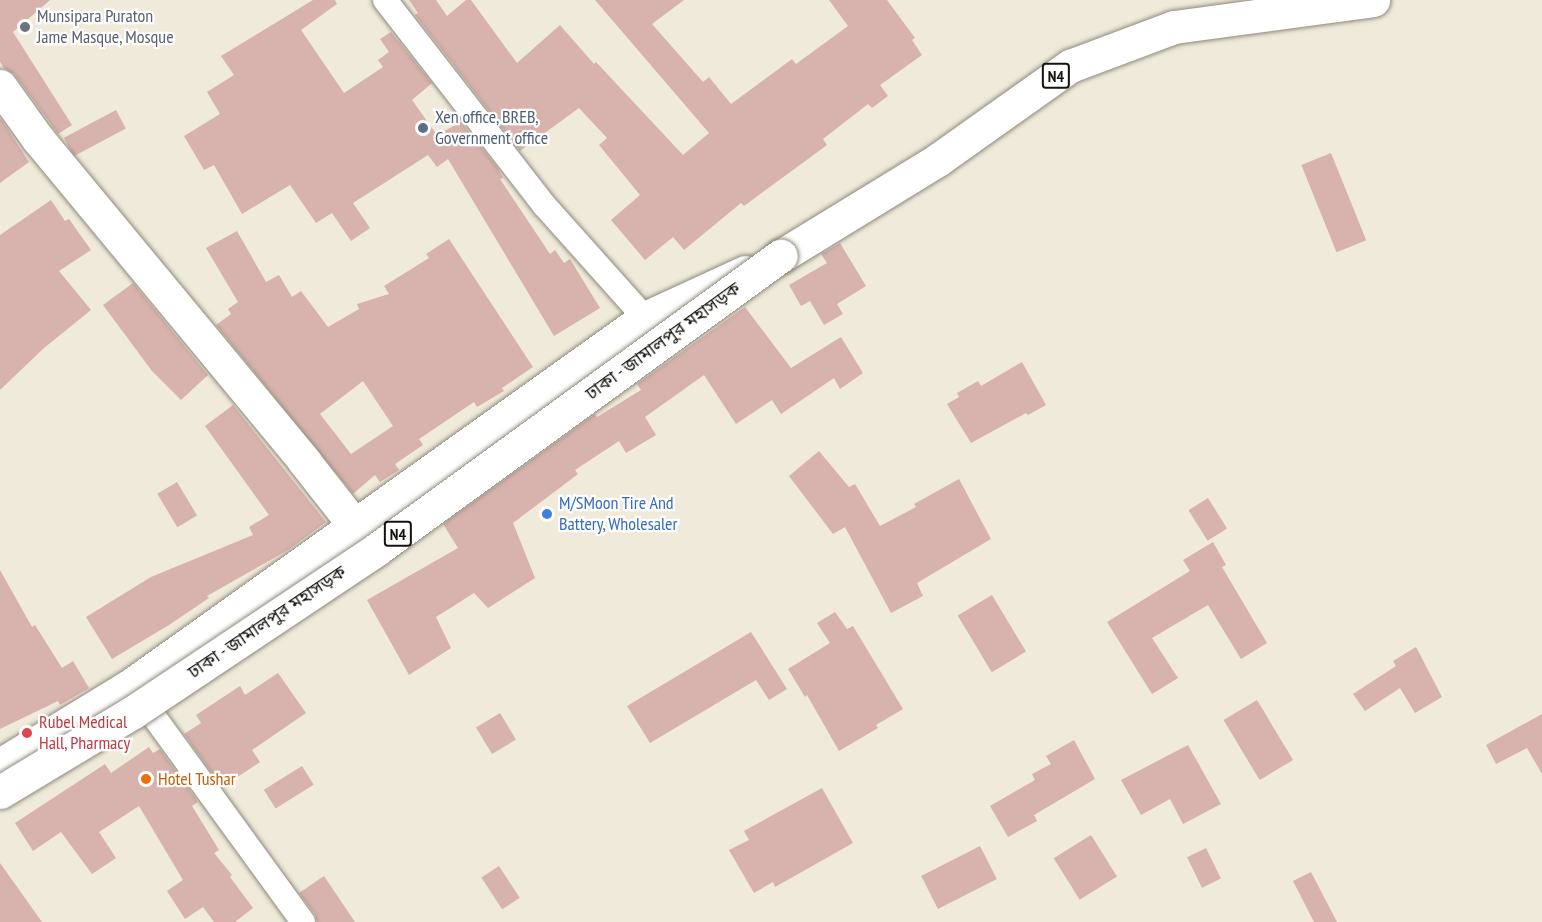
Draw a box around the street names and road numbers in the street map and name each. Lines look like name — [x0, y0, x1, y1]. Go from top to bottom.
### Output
road number: N4 — [1041, 63, 1071, 89]
street label: ঢাকা - জামালপুর মহাসড়ক — [581, 277, 745, 405]
road number: N4 — [383, 521, 413, 547]
street label: ঢাকা - জামালপুর মহাসড়ক — [183, 561, 351, 683]

